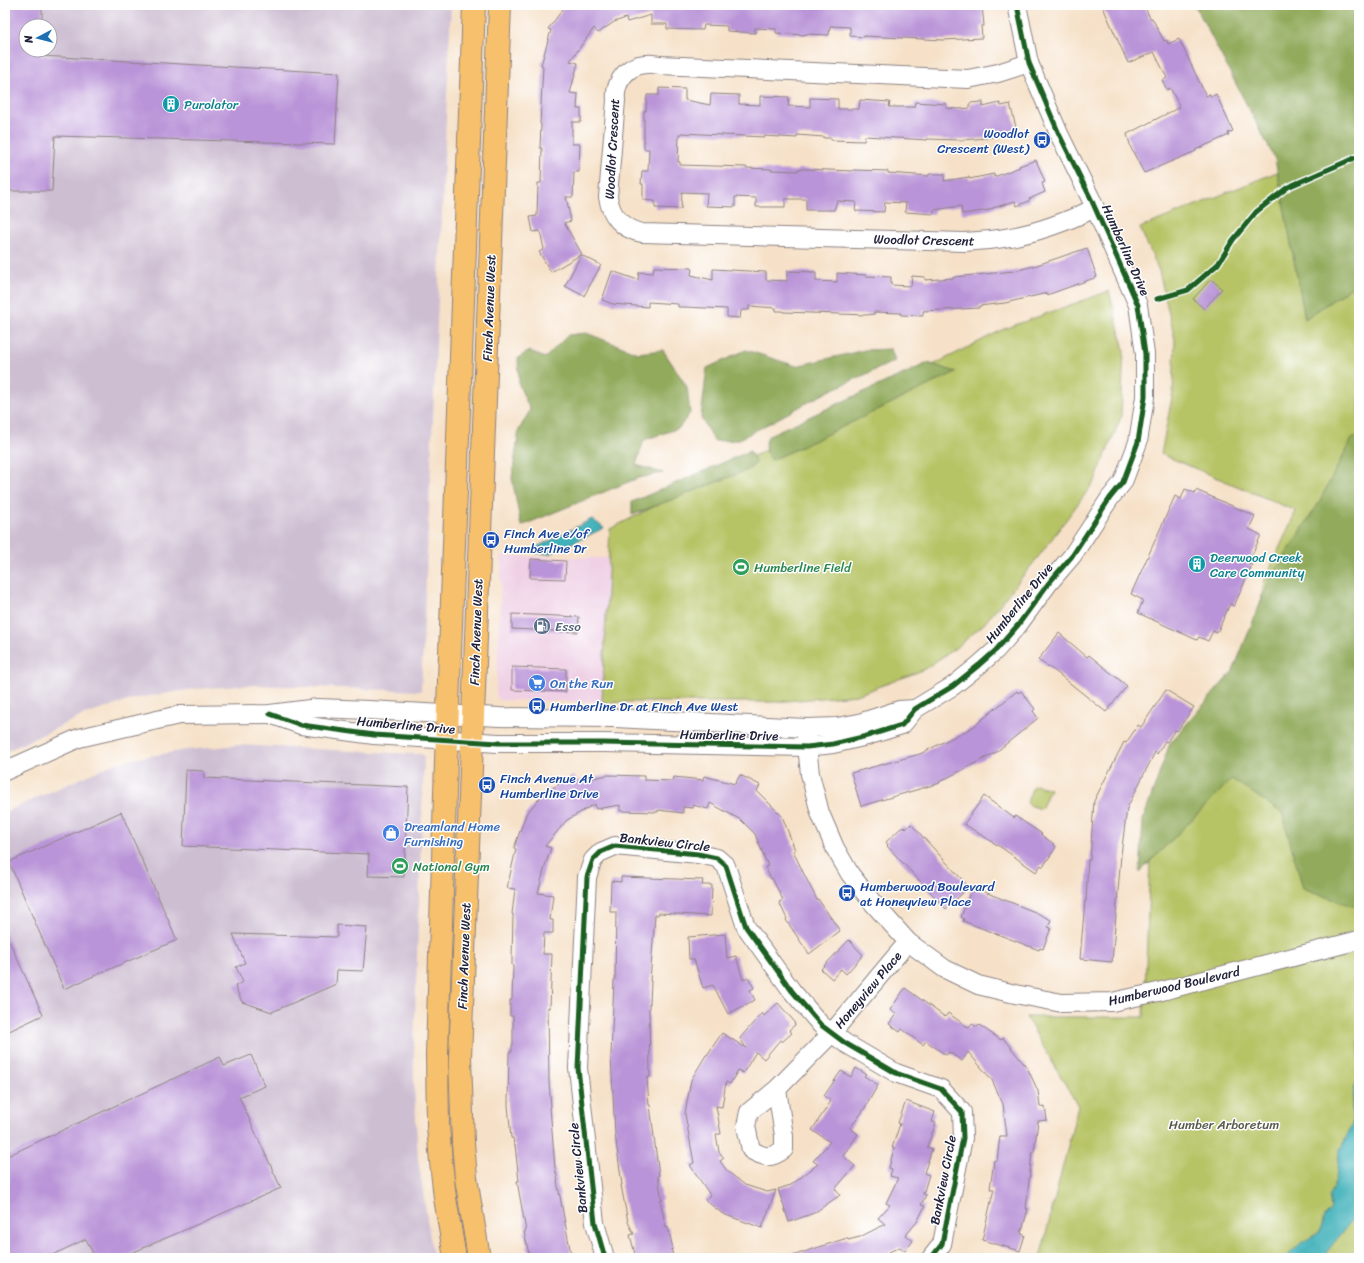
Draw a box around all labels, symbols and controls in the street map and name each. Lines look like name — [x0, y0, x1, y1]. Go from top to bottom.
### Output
north arrow — [18, 18, 58, 58]
text: N — [19, 34, 39, 45]
place label: Purolator — [184, 93, 239, 116]
building icon: Purolator — [161, 94, 181, 114]
street label: Woodlot Crescent — [598, 98, 626, 200]
place label: Woodlot Crescent (West) — [937, 122, 1030, 160]
bus stop icon: Woodlot Crescent (West) — [1032, 130, 1052, 150]
street label: Humberline Drive — [1095, 200, 1157, 300]
street label: Woodlot Crescent — [873, 228, 975, 252]
street label: Finch Avenue West — [476, 254, 502, 362]
place label: Finch Ave e/of Humberline Dr — [504, 522, 591, 560]
bus stop icon: Finch Ave e/of Humberline Dr — [481, 530, 501, 550]
place label: Deerwood Creek Care Community — [1210, 546, 1305, 584]
building icon: Deerwood Creek Care Community — [1187, 554, 1207, 574]
place label: Humberline Field — [754, 556, 852, 579]
sports icon: Humberline Field — [731, 557, 751, 577]
street label: Humberline Drive — [979, 557, 1059, 649]
street label: Finch Avenue West — [463, 578, 489, 686]
place label: Esso — [555, 615, 581, 638]
fuel station icon: Esso — [532, 616, 552, 636]
place label: On the Run — [550, 672, 613, 695]
supermarket icon: On the Run — [527, 673, 547, 693]
place label: Humberline Dr at Finch Ave West — [550, 695, 739, 718]
bus stop icon: Humberline Dr at Finch Ave West — [527, 696, 547, 716]
street label: Humberline Drive — [356, 709, 456, 741]
street label: Humberline Drive — [680, 723, 778, 747]
place label: Finch Avenue At Humberline Drive — [500, 767, 598, 805]
bus stop icon: Finch Avenue At Humberline Drive — [477, 775, 497, 795]
place label: Dreamland Home Furnishing — [404, 815, 501, 853]
shop icon: Dreamland Home Furnishing — [381, 823, 401, 843]
street label: Bankview Circle — [619, 826, 712, 858]
place label: National Gym — [413, 855, 490, 878]
sports icon: National Gym — [390, 856, 410, 876]
place label: Humberwood Boulevard at Honeyview Place — [860, 875, 995, 913]
bus stop icon: Humberwood Boulevard at Honeyview Place — [837, 883, 857, 903]
street label: Finch Avenue West — [451, 902, 477, 1010]
street label: Honeyview Place — [828, 946, 908, 1034]
street label: Humberwood Boulevard — [1106, 959, 1243, 1012]
park label: Humber Arboretum — [1169, 1113, 1279, 1136]
street label: Bankview Circle — [562, 1121, 594, 1214]
street label: Bankview Circle — [923, 1133, 963, 1227]

